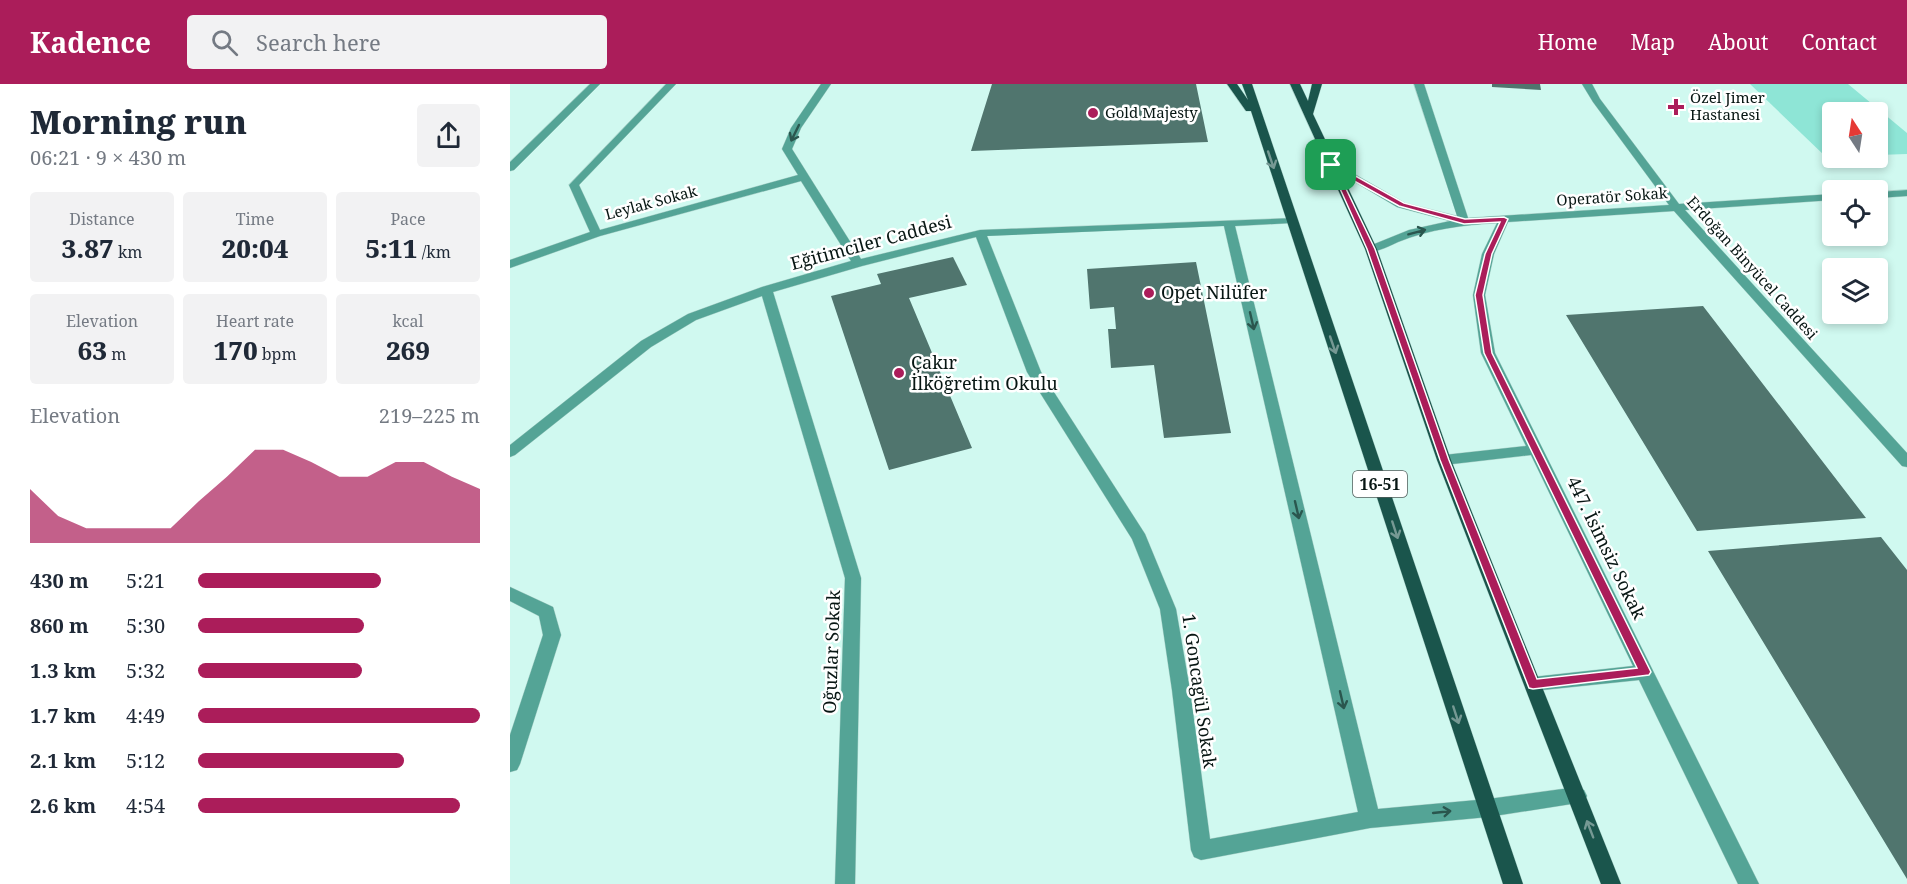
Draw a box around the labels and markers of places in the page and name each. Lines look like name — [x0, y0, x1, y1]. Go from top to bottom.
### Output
place label: Özel Jimer Hastanesi — [1690, 87, 1765, 124]
marker: Özel Jimer Hastanesi — [1667, 98, 1685, 116]
place label: Gold Majesty — [1105, 102, 1198, 122]
marker: Gold Majesty — [1086, 106, 1100, 120]
pin — [1305, 139, 1356, 190]
place label: Opet Nilüfer — [1161, 280, 1268, 304]
marker: Opet Nilüfer — [1142, 286, 1156, 300]
place label: Çakır İlköğretim Okulu — [911, 350, 1058, 395]
marker: Çakır İlköğretim Okulu — [892, 366, 906, 380]

